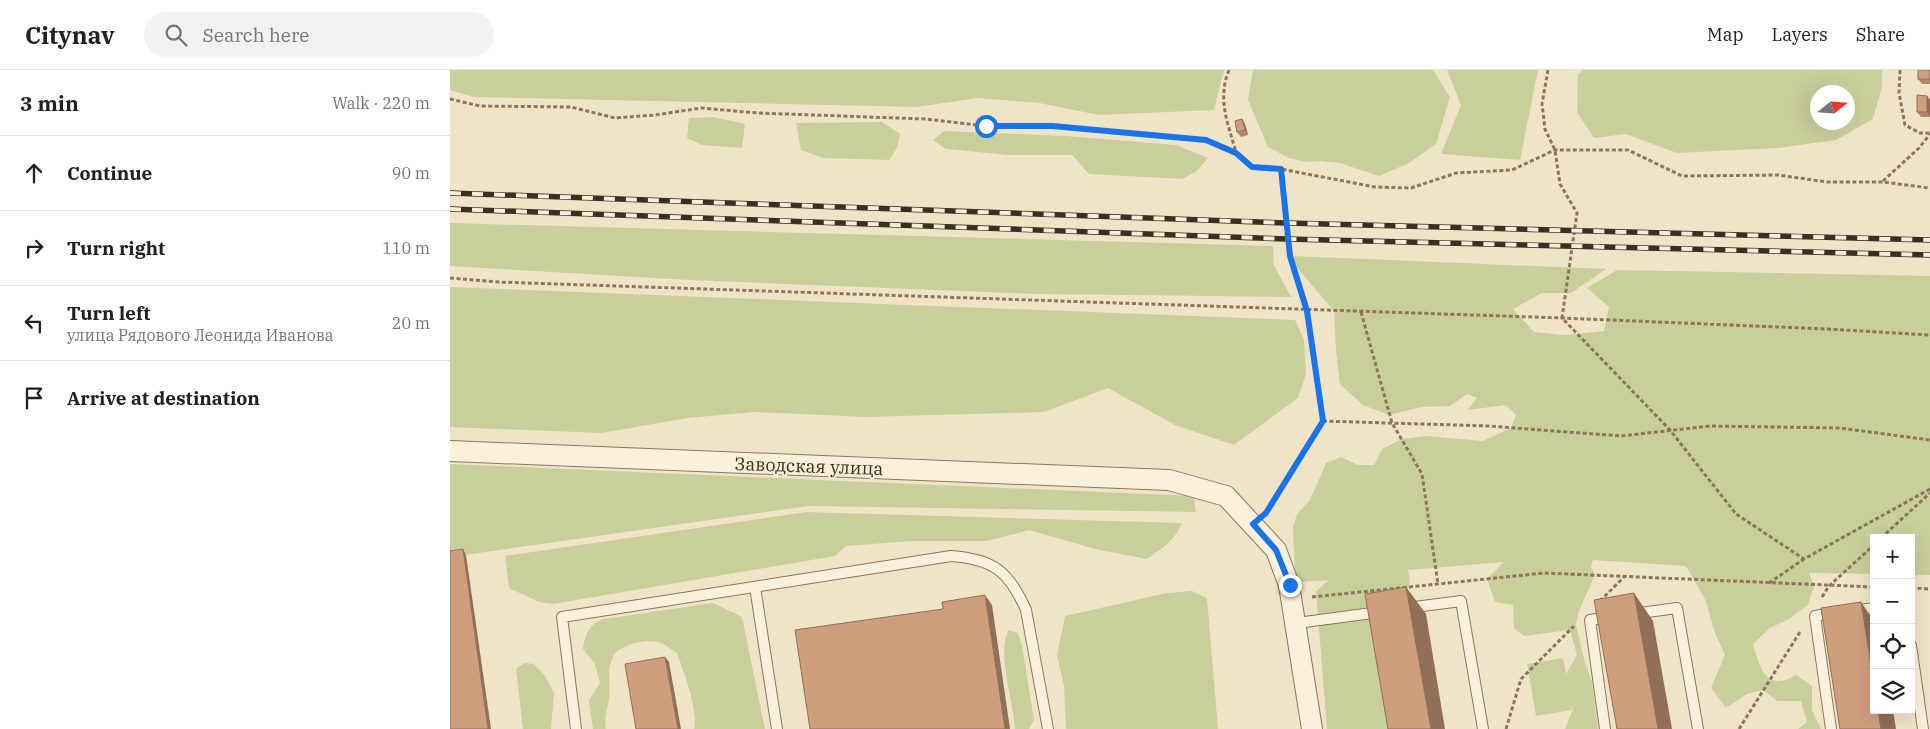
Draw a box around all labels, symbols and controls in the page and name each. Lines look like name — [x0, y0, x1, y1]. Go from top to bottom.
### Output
search box — [144, 12, 494, 57]
text: Citynav — [25, 19, 114, 51]
icon: search — [162, 21, 190, 49]
text: Search here — [202, 23, 310, 47]
text: Map — [1707, 23, 1744, 46]
text: Layers — [1772, 23, 1828, 46]
text: Share — [1856, 23, 1905, 46]
north arrow — [1810, 85, 1855, 130]
text: 3 min — [20, 89, 79, 117]
text: Walk · 220 m — [332, 93, 430, 113]
route start — [975, 115, 998, 138]
icon: ahead — [20, 159, 48, 187]
text: Continue — [67, 161, 152, 185]
text: 90 m — [392, 163, 430, 183]
icon: right — [20, 234, 48, 262]
text: Turn right — [67, 236, 165, 260]
text: 110 m — [382, 238, 430, 258]
text: Turn left — [67, 301, 150, 325]
icon: left — [20, 309, 48, 337]
text: 20 m — [392, 313, 430, 333]
text: улица Рядового Леонида Иванова — [67, 325, 333, 345]
icon: arrive — [20, 384, 48, 412]
text: Arrive at destination — [67, 386, 260, 410]
street label: Заводская улица — [734, 452, 884, 480]
map controls — [1870, 534, 1915, 714]
button: + — [1870, 534, 1915, 579]
route end — [1279, 574, 1302, 597]
button: − — [1870, 579, 1915, 624]
button: locate — [1870, 624, 1915, 669]
button: layers — [1870, 669, 1915, 714]

